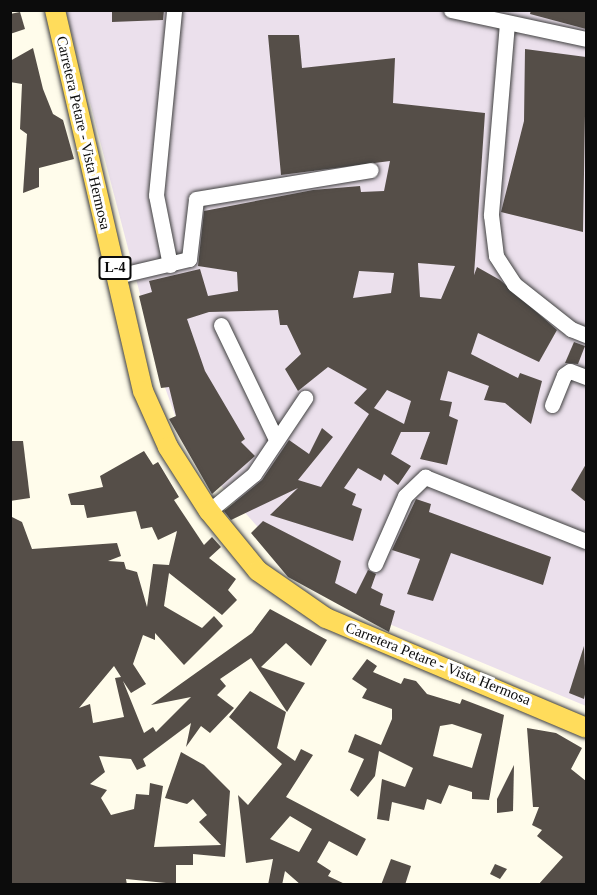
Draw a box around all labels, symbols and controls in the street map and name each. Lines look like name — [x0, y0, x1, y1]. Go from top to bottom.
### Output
street label: Carretera Petare - Vista Hermosa — [52, 34, 114, 232]
road number: L-4 — [98, 257, 132, 279]
street label: Carretera Petare - Vista Hermosa — [343, 619, 533, 709]

